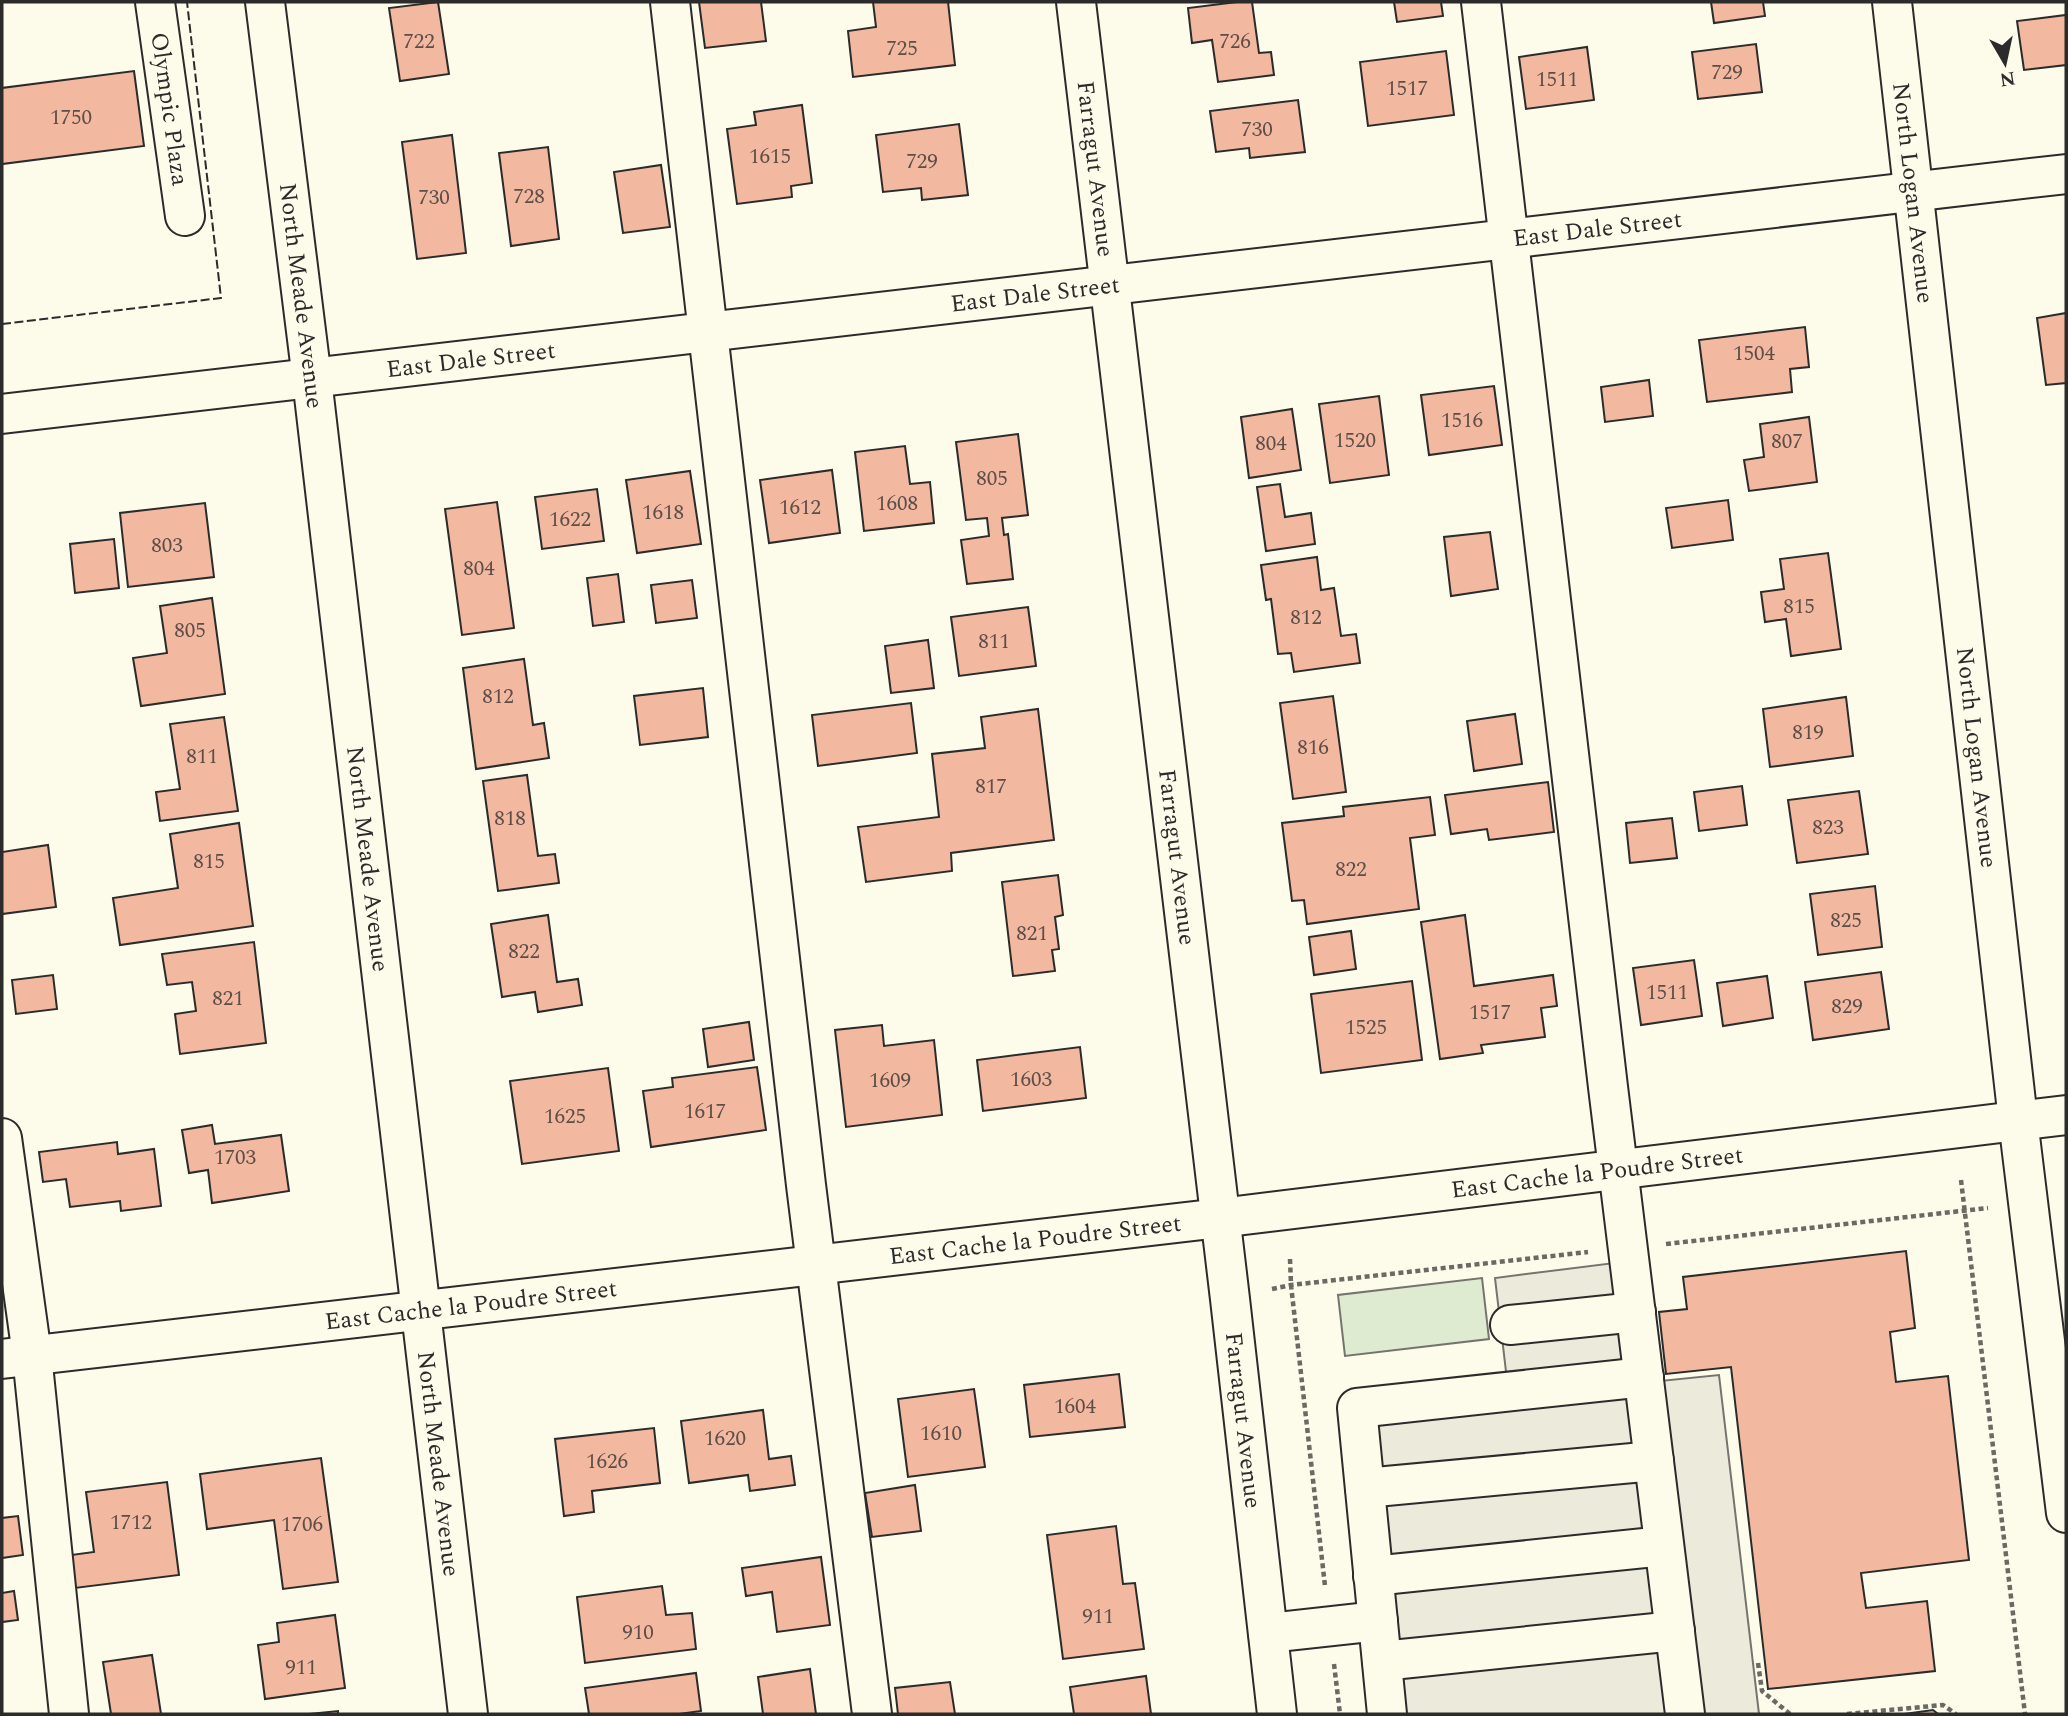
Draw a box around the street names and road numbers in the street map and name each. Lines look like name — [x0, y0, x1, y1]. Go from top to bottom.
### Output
street label: Olympic Plaza — [140, 30, 198, 188]
street label: Farragut Avenue — [1066, 79, 1123, 259]
street label: North Logan Avenue — [1882, 81, 1943, 305]
street label: North Meade Avenue — [269, 181, 332, 411]
street label: East Dale Street — [1511, 202, 1684, 257]
street label: East Dale Street — [949, 267, 1122, 323]
street label: East Dale Street — [384, 333, 557, 388]
street label: North Logan Avenue — [1946, 645, 2006, 870]
street label: North Meade Avenue — [336, 744, 398, 974]
street label: Farragut Avenue — [1148, 767, 1205, 947]
street label: East Cache la Poudre Street — [1449, 1137, 1745, 1209]
street label: East Cache la Poudre Street — [887, 1206, 1183, 1275]
street label: East Cache la Poudre Street — [323, 1271, 619, 1341]
street label: Farragut Avenue — [1215, 1330, 1271, 1510]
street label: North Meade Avenue — [407, 1349, 469, 1579]

